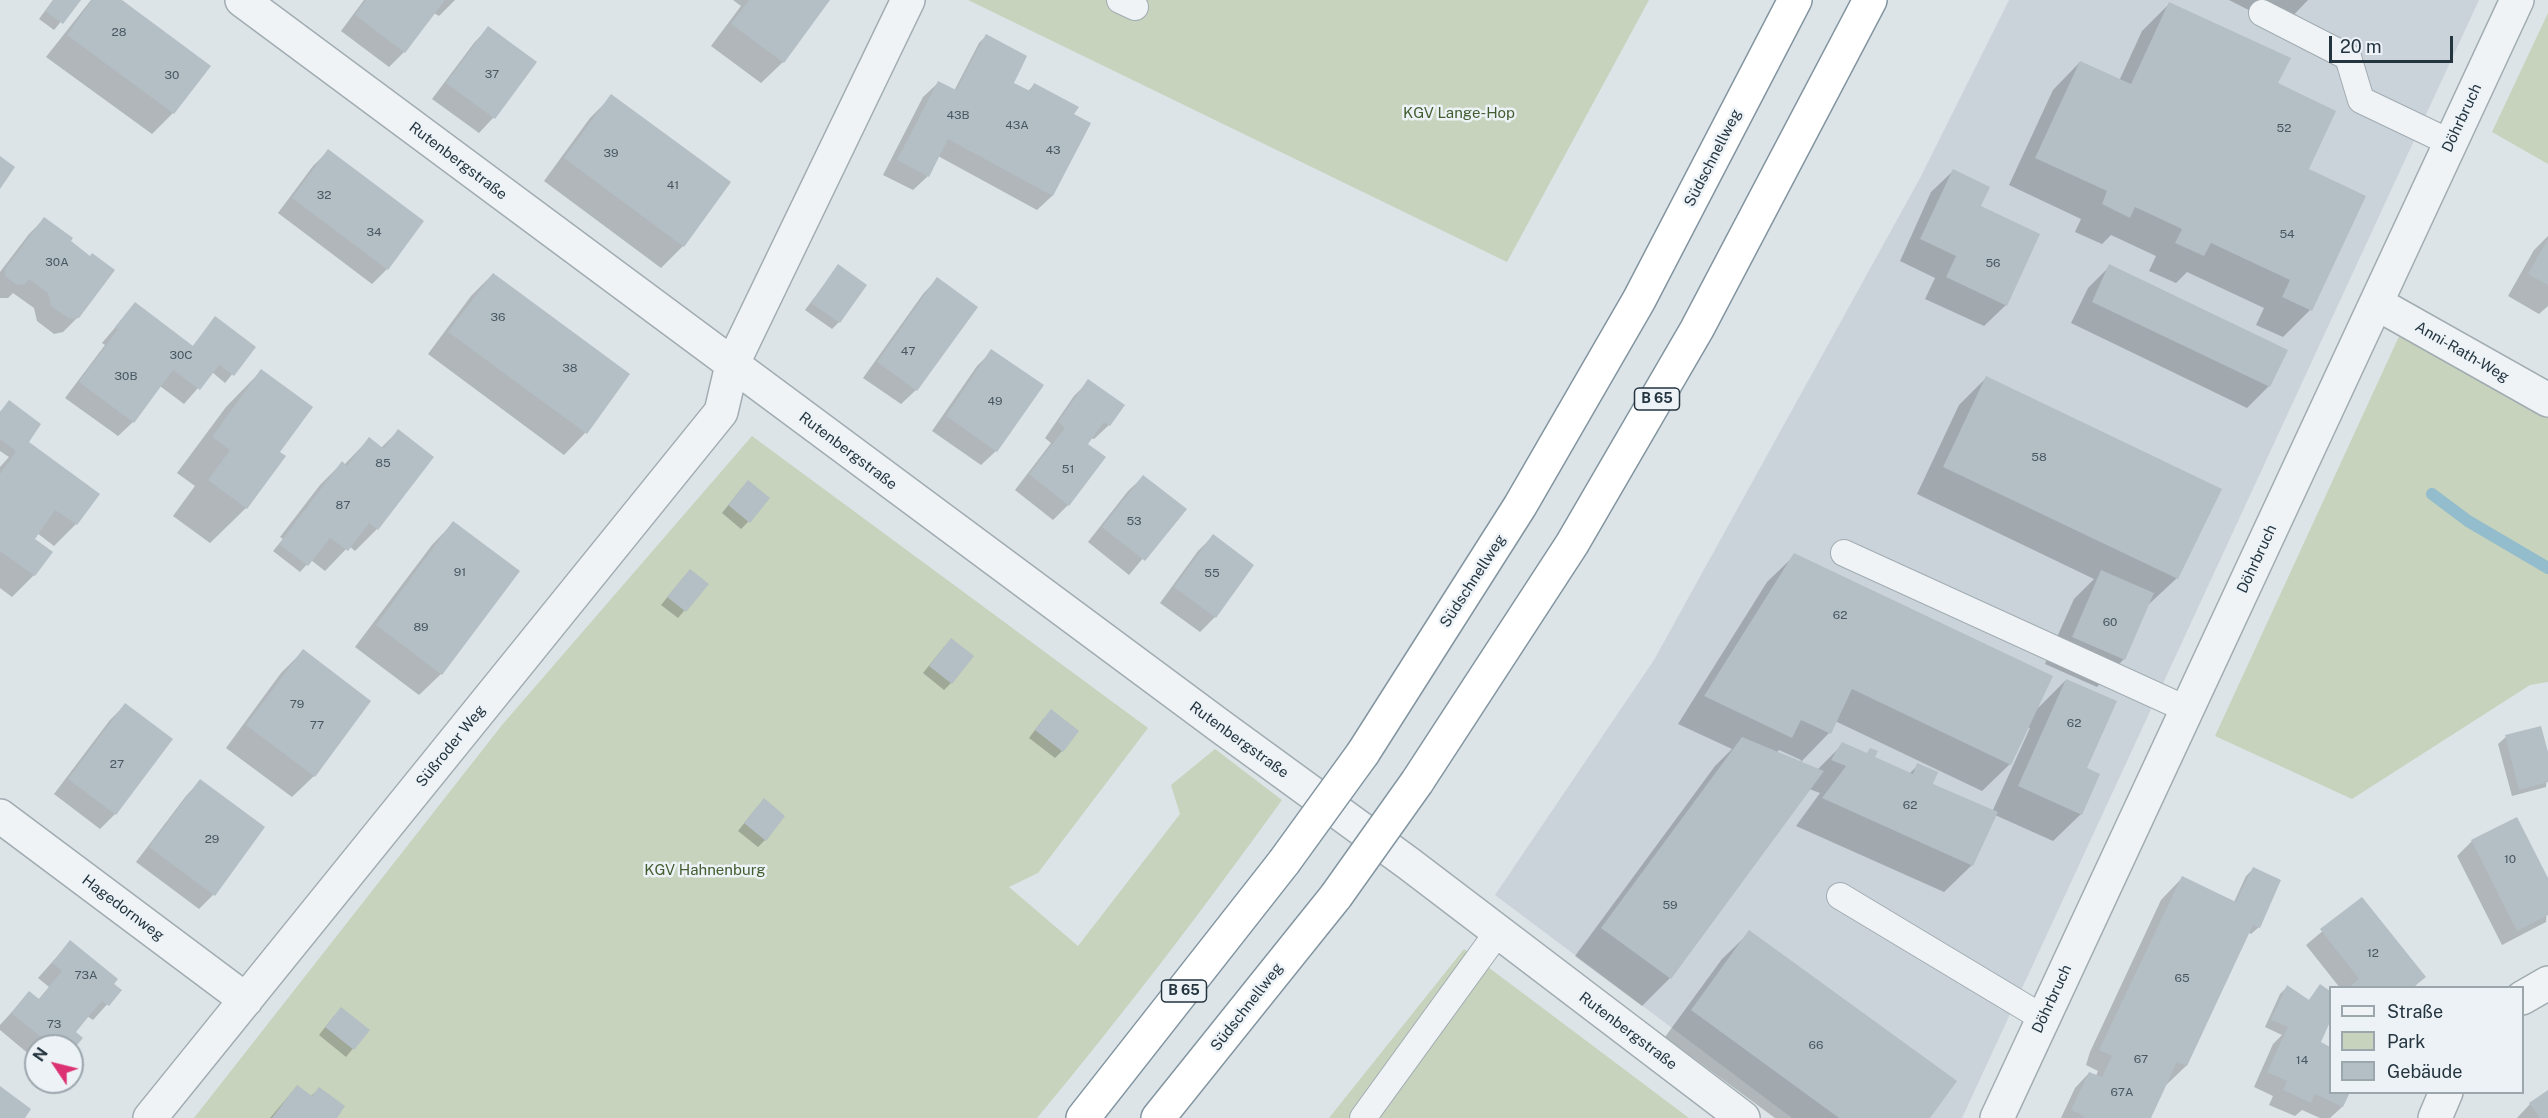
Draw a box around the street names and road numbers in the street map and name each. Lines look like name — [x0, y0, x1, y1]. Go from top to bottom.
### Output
street label: Döhrbruch — [2438, 81, 2486, 155]
street label: Südschnellweg — [1681, 106, 1745, 210]
street label: Rutenbergstraße — [405, 118, 511, 204]
street label: Anni-Rath-Weg — [2412, 318, 2512, 386]
road number: B 65 — [1634, 388, 1680, 410]
street label: Rutenbergstraße — [795, 408, 901, 494]
street label: Döhrbruch — [2233, 522, 2281, 596]
street label: Südschnellweg — [1436, 531, 1510, 631]
street label: Rutenbergstraße — [1186, 698, 1292, 782]
street label: Süßroder Weg — [412, 701, 490, 791]
street label: Hagedornweg — [78, 871, 168, 945]
street label: Südschnellweg — [1207, 959, 1287, 1055]
street label: Döhrbruch — [2028, 962, 2076, 1036]
road number: B 65 — [1162, 980, 1206, 1002]
street label: Rutenbergstraße — [1575, 988, 1681, 1074]

